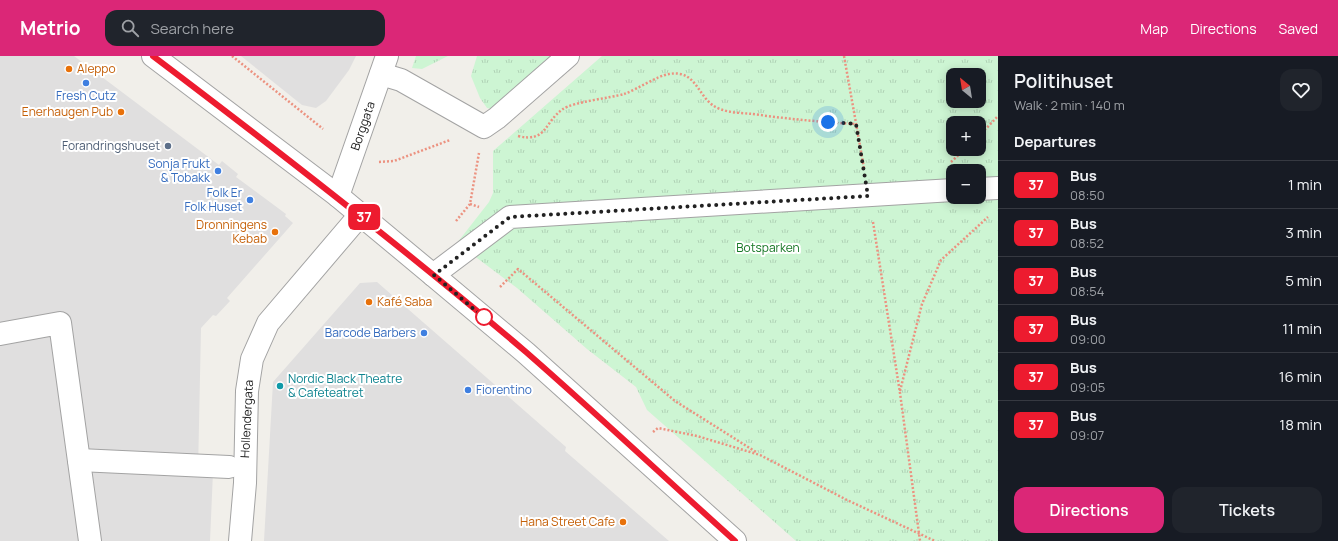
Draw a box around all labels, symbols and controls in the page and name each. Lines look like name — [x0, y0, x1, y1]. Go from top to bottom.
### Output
search box — [105, 10, 385, 46]
text: Metrio — [20, 15, 81, 41]
icon: search — [119, 17, 141, 39]
text: Search here — [151, 18, 234, 39]
text: Map — [1140, 19, 1168, 38]
text: Directions — [1190, 19, 1257, 38]
text: Saved — [1279, 19, 1318, 38]
place label: Aleppo — [77, 60, 116, 77]
marker: Aleppo — [64, 64, 74, 74]
north arrow — [946, 68, 986, 108]
map controls — [946, 68, 986, 204]
text: Politihuset — [1014, 68, 1113, 94]
button: heart — [1280, 69, 1322, 111]
marker: Fresh Cutz — [81, 78, 91, 88]
place label: Fresh Cutz — [56, 87, 116, 104]
text: Walk · 2 min · 140 m — [1014, 96, 1125, 114]
street label: Borggata — [346, 99, 379, 153]
place label: Enerhaugen Pub — [22, 103, 113, 120]
marker: Enerhaugen Pub — [116, 107, 126, 117]
your location — [818, 112, 838, 132]
button: + — [946, 116, 986, 156]
text: Departures — [1014, 131, 1096, 152]
place label: Forandringshuset — [62, 137, 160, 154]
marker: Forandringshuset — [163, 141, 173, 151]
place label: Sonja Frukt & Tobakk — [148, 155, 211, 186]
button: − — [946, 164, 986, 204]
text: Bus — [1070, 165, 1097, 186]
marker: Sonja Frukt & Tobakk — [213, 166, 223, 176]
text: 1 min — [1288, 174, 1322, 195]
text: 37 — [1028, 175, 1044, 194]
place label: Folk Er Folk Huset — [184, 184, 243, 215]
text: 08:50 — [1070, 186, 1105, 204]
marker: Folk Er Folk Huset — [245, 195, 255, 205]
line badge: 37 — [346, 204, 382, 230]
text: 37 — [356, 207, 372, 226]
text: Bus — [1070, 213, 1097, 234]
place label: Dronningens Kebab — [196, 216, 267, 247]
text: 3 min — [1286, 222, 1322, 243]
text: 37 — [1028, 223, 1044, 242]
marker: Dronningens Kebab — [270, 227, 280, 237]
text: 08:52 — [1070, 234, 1104, 252]
park label: Botsparken — [736, 239, 800, 256]
text: Bus — [1070, 261, 1097, 282]
text: 5 min — [1285, 270, 1322, 291]
text: 37 — [1028, 271, 1044, 290]
text: 08:54 — [1070, 282, 1105, 300]
place label: Kafé Saba — [377, 293, 432, 310]
marker: Kafé Saba — [364, 297, 374, 307]
unlabelled marker — [475, 308, 493, 326]
text: Bus — [1070, 309, 1097, 330]
text: 11 min — [1282, 318, 1322, 339]
text: 37 — [1028, 319, 1044, 338]
place label: Barcode Barbers — [325, 324, 416, 341]
marker: Barcode Barbers — [419, 328, 429, 338]
text: 09:00 — [1070, 330, 1106, 348]
text: Bus — [1070, 357, 1097, 378]
text: 16 min — [1279, 366, 1322, 387]
text: 37 — [1028, 367, 1044, 386]
place label: Nordic Black Theatre & Cafeteatret — [288, 370, 402, 401]
text: 09:05 — [1070, 378, 1105, 396]
street label: Hollendergata — [236, 379, 257, 459]
marker: Nordic Black Theatre & Cafeteatret — [275, 381, 285, 391]
place label: Fiorentino — [476, 381, 532, 398]
marker: Fiorentino — [463, 385, 473, 395]
text: Bus — [1070, 405, 1097, 426]
text: 18 min — [1279, 414, 1322, 435]
text: 37 — [1028, 415, 1044, 434]
text: 09:07 — [1070, 426, 1104, 444]
button: Directions — [1014, 487, 1164, 533]
button: Tickets — [1172, 487, 1322, 533]
place label: Hana Street Cafe — [520, 513, 615, 530]
marker: Hana Street Cafe — [618, 517, 628, 527]

